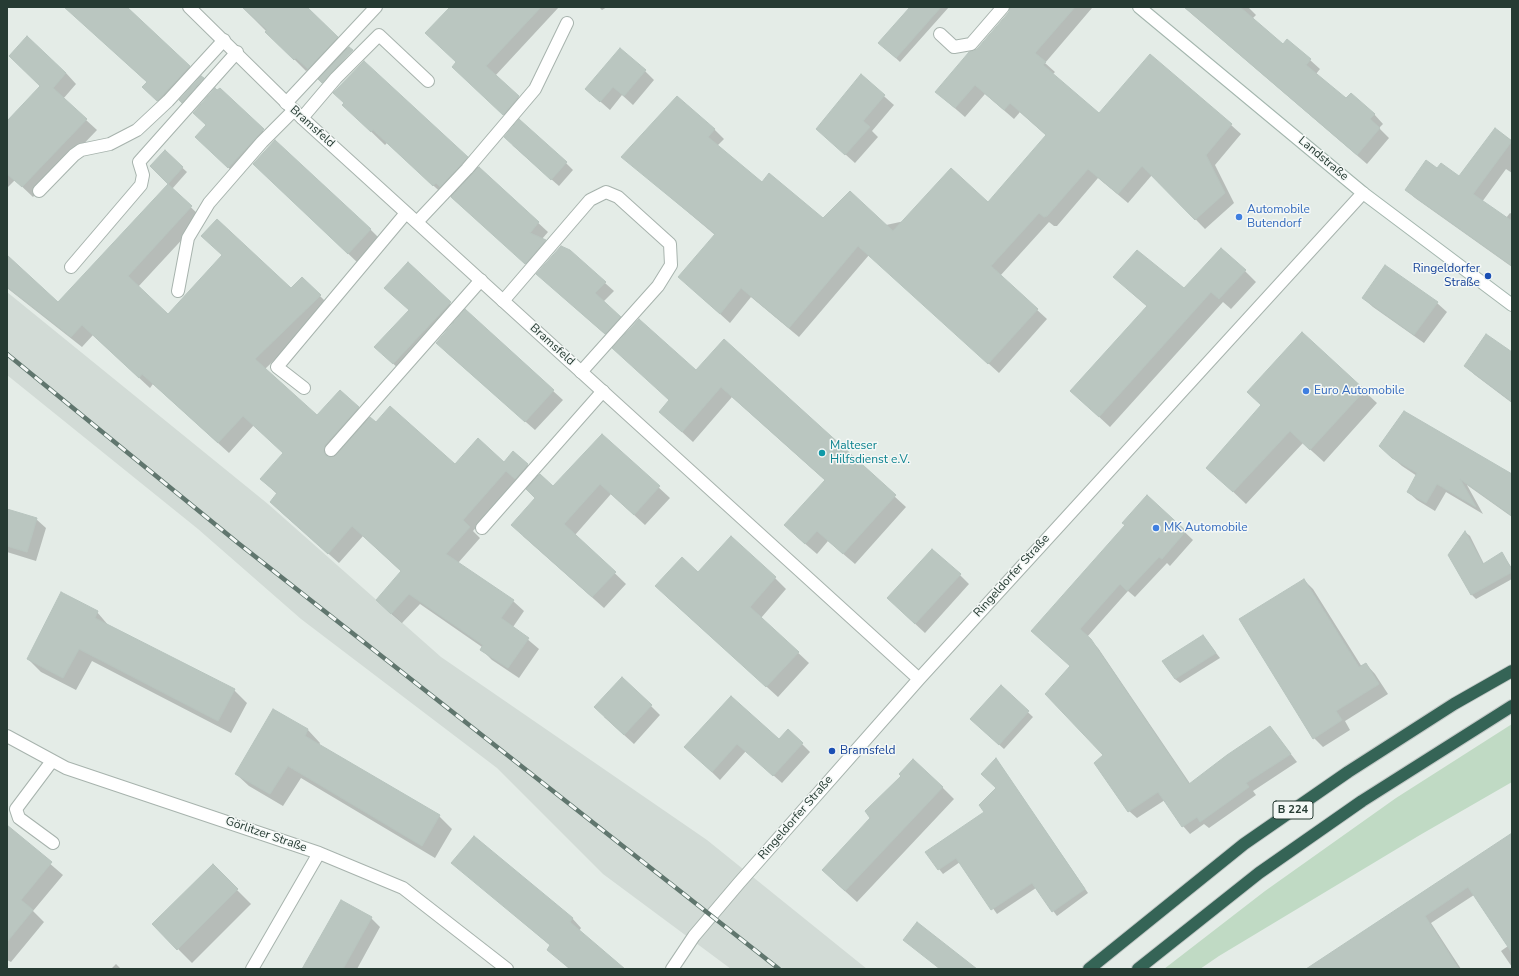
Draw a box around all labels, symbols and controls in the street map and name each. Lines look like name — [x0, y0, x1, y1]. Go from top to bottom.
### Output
street label: Bramsfeld — [287, 103, 337, 151]
street label: Landstraße — [1295, 134, 1351, 184]
place label: Automobile Butendorf — [1247, 203, 1310, 231]
marker: Automobile Butendorf — [1234, 212, 1244, 222]
place label: Ringeldorfer Straße — [1413, 262, 1480, 290]
marker: Ringeldorfer Straße — [1483, 271, 1493, 281]
street label: Bramsfeld — [527, 321, 577, 369]
place label: Euro Automobile — [1314, 384, 1405, 398]
marker: Euro Automobile — [1301, 386, 1311, 396]
place label: Malteser Hilfsdienst e.V. — [830, 439, 910, 467]
marker: Malteser Hilfsdienst e.V. — [817, 448, 827, 458]
place label: MK Automobile — [1164, 521, 1248, 535]
marker: MK Automobile — [1151, 523, 1161, 533]
street label: Ringeldorfer Straße — [971, 532, 1053, 620]
place label: Bramsfeld — [840, 744, 895, 758]
marker: Bramsfeld — [827, 746, 837, 756]
street label: Ringeldorfer Straße — [756, 773, 836, 863]
road number: B 224 — [1273, 801, 1313, 819]
street label: Görlitzer Straße — [223, 814, 309, 856]

